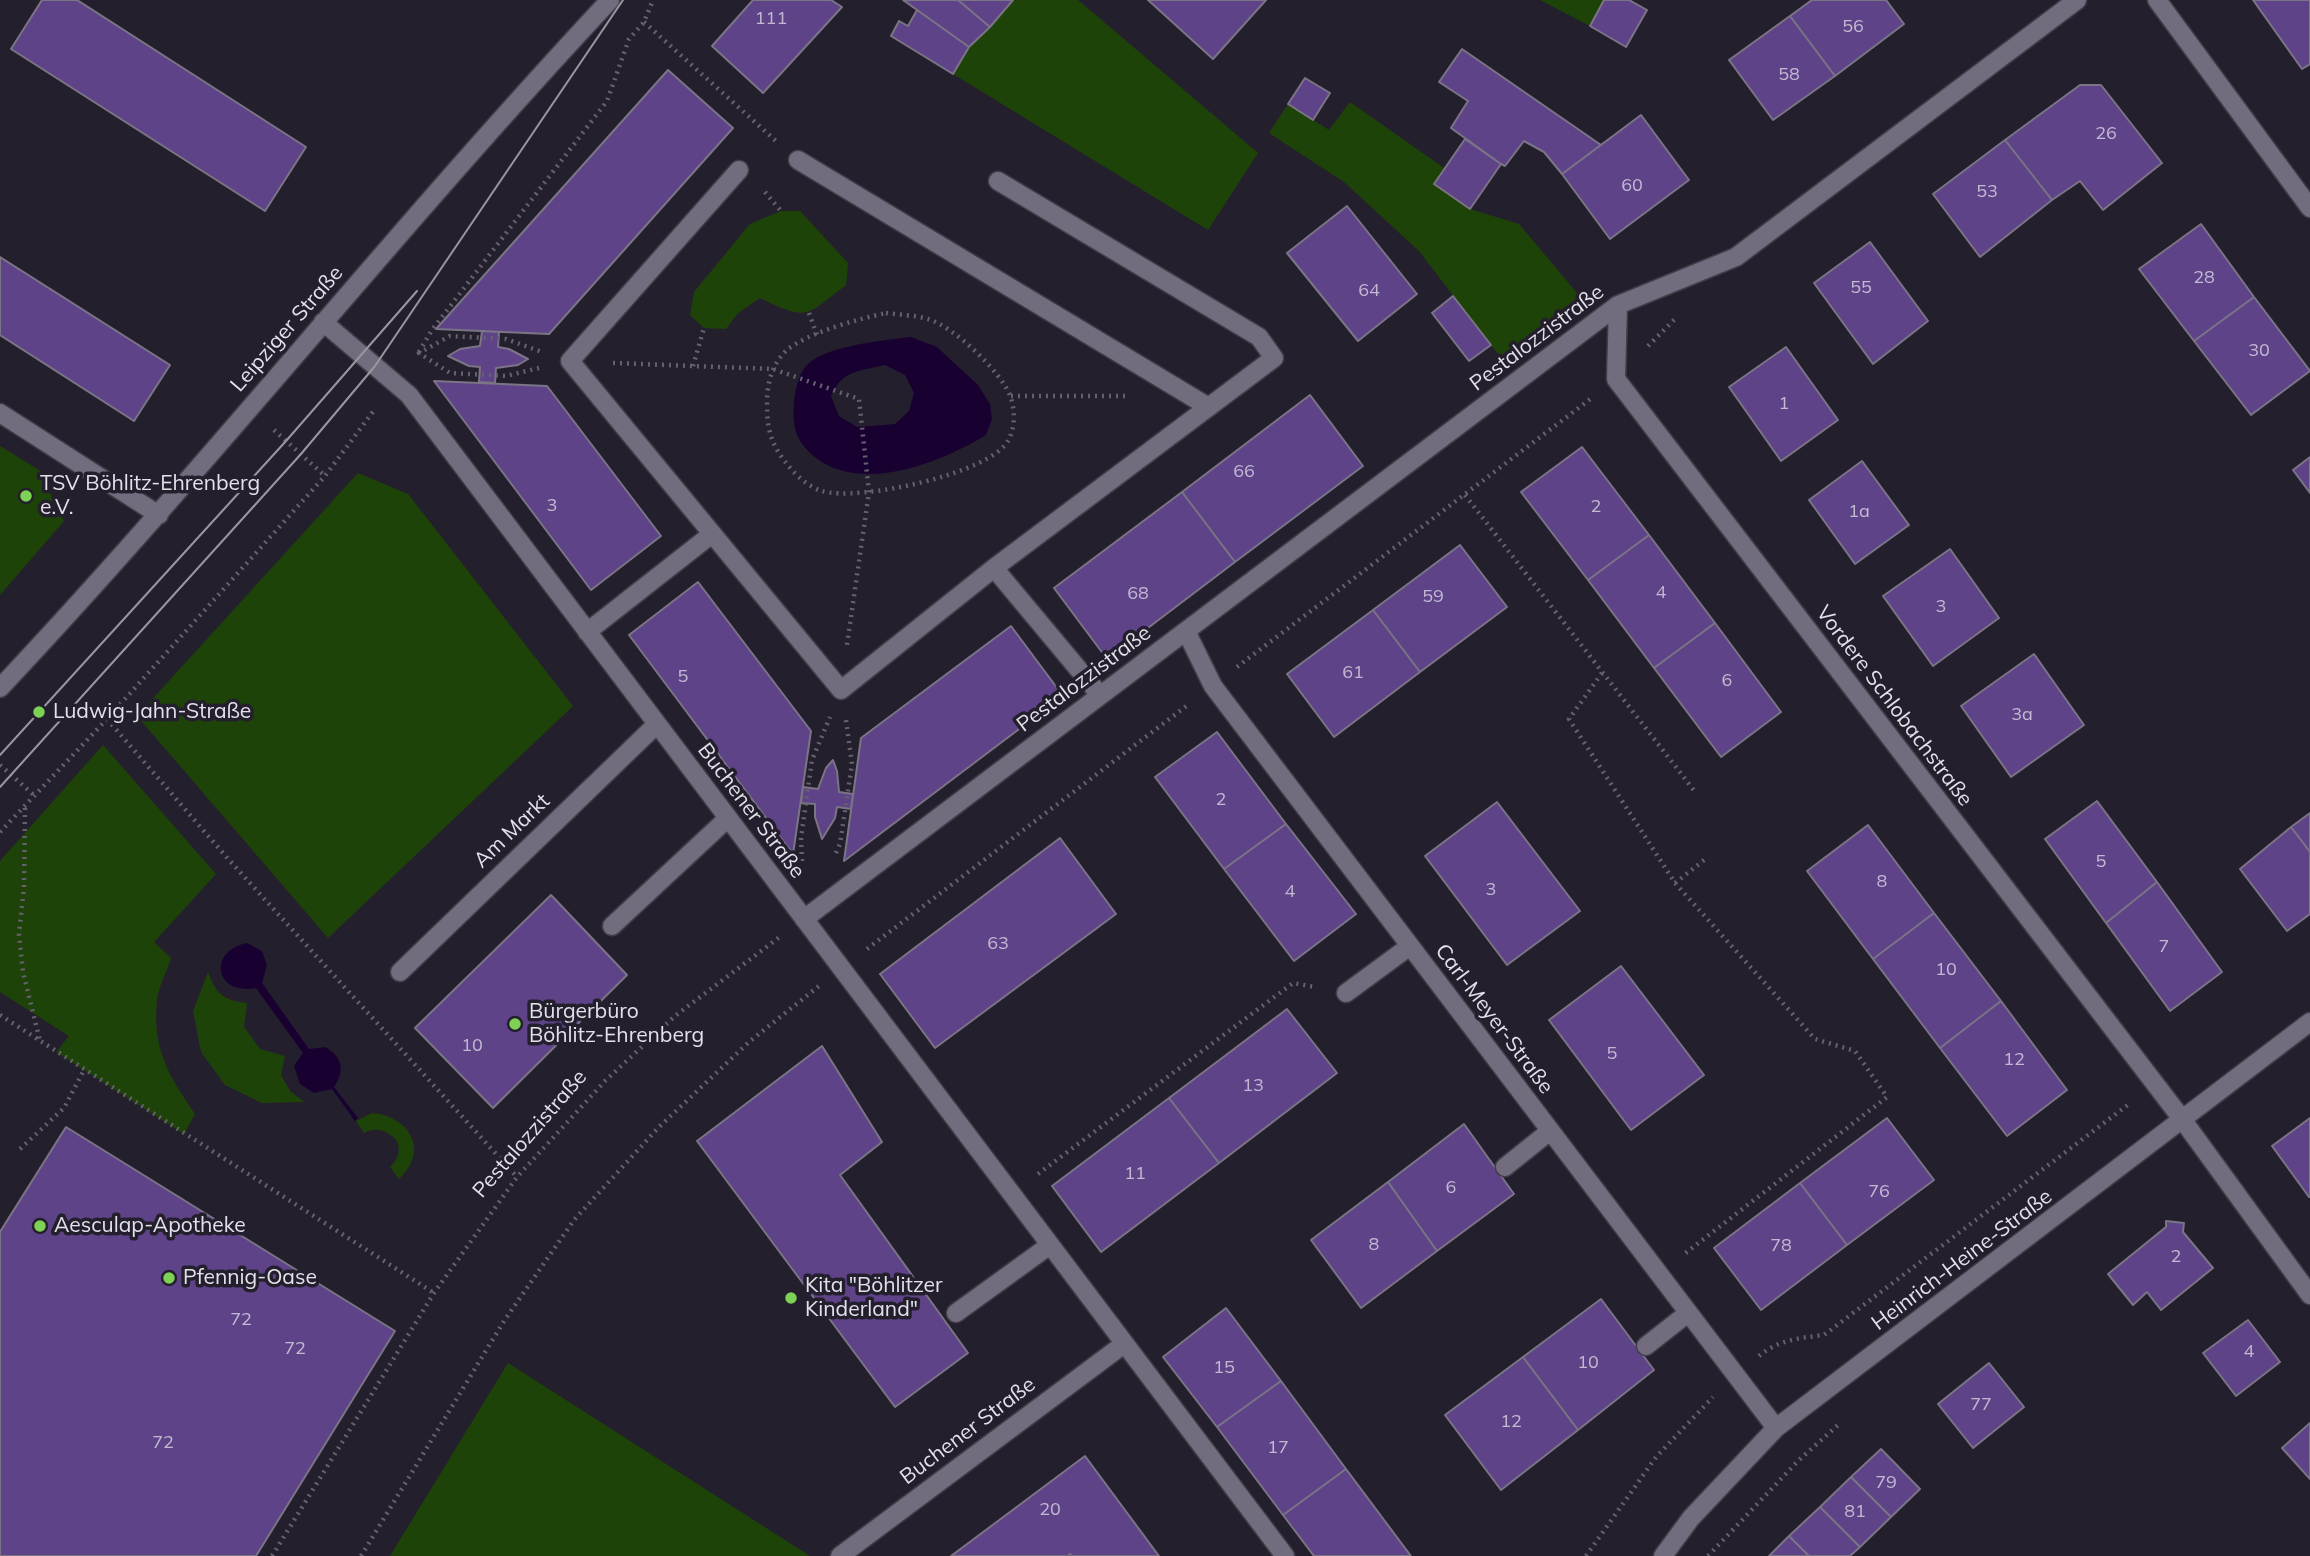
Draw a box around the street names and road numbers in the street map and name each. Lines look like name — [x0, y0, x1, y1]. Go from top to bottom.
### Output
street label: Leipziger Straße — [225, 261, 349, 397]
street label: Pestalozzistraße — [1465, 279, 1609, 397]
street label: Vordere Schlobachstraße — [1810, 601, 1978, 811]
street label: Pestalozzistraße — [1012, 620, 1156, 738]
street label: Buchener Straße — [692, 738, 810, 884]
street label: Am Markt — [469, 789, 555, 873]
street label: Carl-Meyer-Straße — [1429, 939, 1559, 1099]
street label: Pestalozzistraße — [468, 1065, 592, 1203]
street label: Heinrich-Heine-Straße — [1867, 1184, 2057, 1336]
street label: Buchener Straße — [895, 1372, 1041, 1490]

